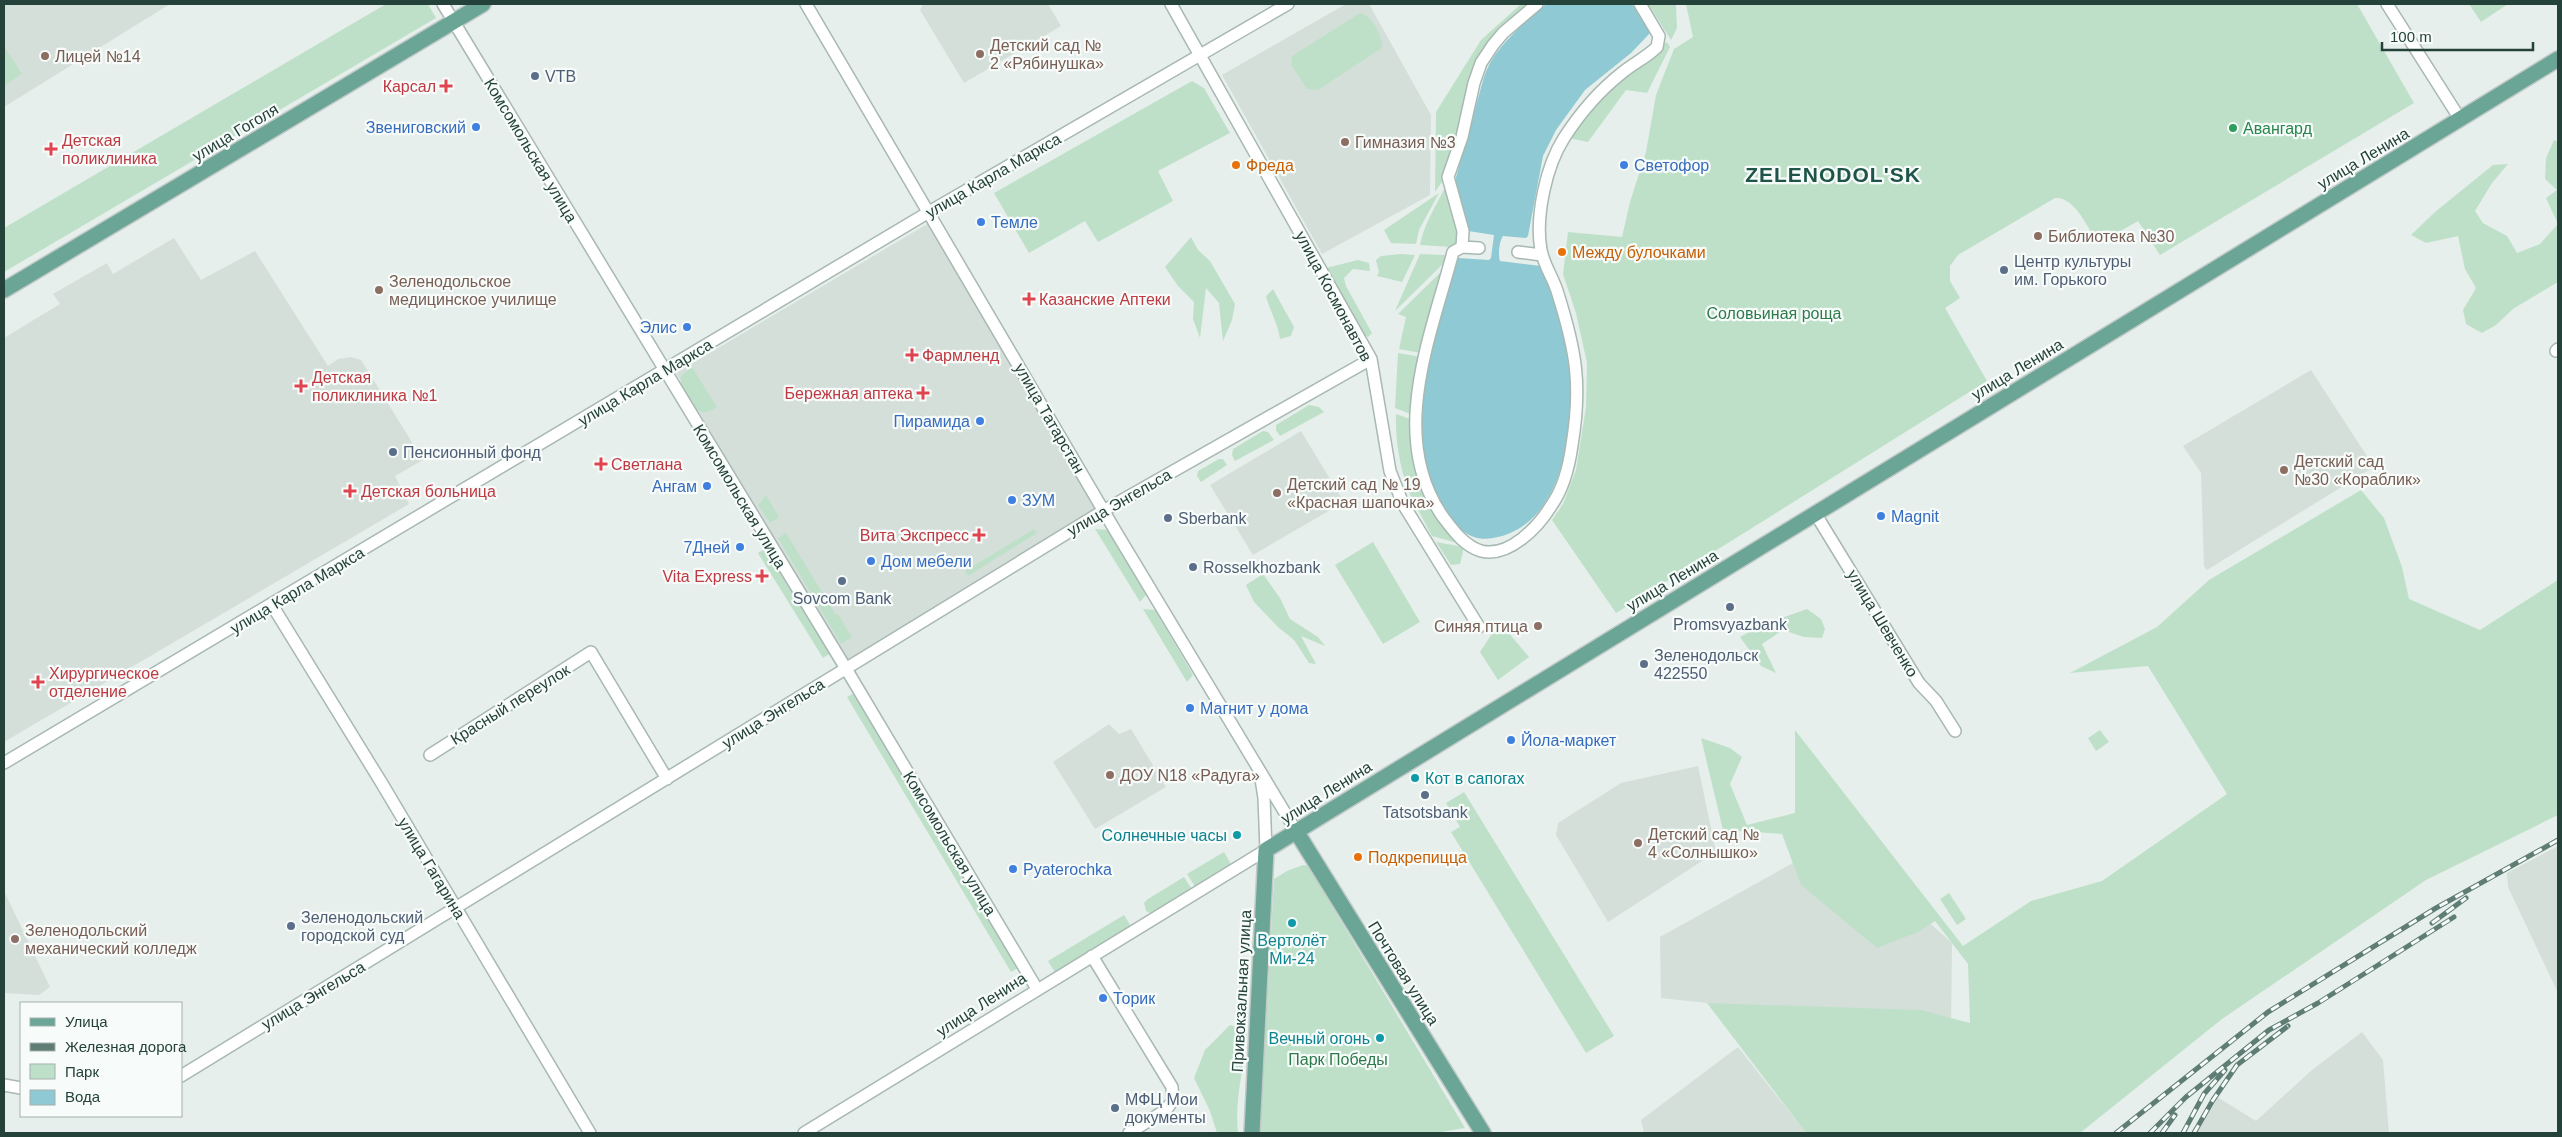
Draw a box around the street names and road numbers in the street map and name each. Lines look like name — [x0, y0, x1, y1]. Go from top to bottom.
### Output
street label: Комсомольская улица — [481, 75, 580, 225]
street label: улица Гоголя — [189, 100, 281, 165]
street label: улица Ленина — [2315, 124, 2412, 192]
street label: улица Карла Маркса — [923, 130, 1064, 221]
street label: улица Космонавтов — [1292, 228, 1375, 364]
street label: улица Ленина — [1969, 335, 2066, 403]
street label: улица Карла Маркса — [575, 336, 715, 429]
street label: улица Татарстан — [1011, 360, 1088, 476]
street label: Комсомольская улица — [690, 421, 789, 571]
street label: улица Энгельса — [1064, 466, 1174, 539]
street label: улица Карла Маркса — [227, 544, 367, 637]
street label: улица Ленина — [1624, 546, 1721, 614]
street label: улица Шевченко — [1844, 567, 1921, 680]
street label: Красный переулок — [448, 660, 574, 748]
street label: улица Энгельса — [719, 675, 828, 752]
street label: улица Ленина — [1278, 758, 1375, 827]
street label: Комсомольская улица — [900, 768, 999, 918]
street label: улица Гагарина — [395, 815, 469, 922]
street label: Привокзальная улица — [1229, 909, 1254, 1073]
street label: Почтовая улица — [1365, 918, 1442, 1028]
street label: улица Энгельса — [259, 958, 368, 1033]
street label: улица Ленина — [933, 969, 1029, 1040]

